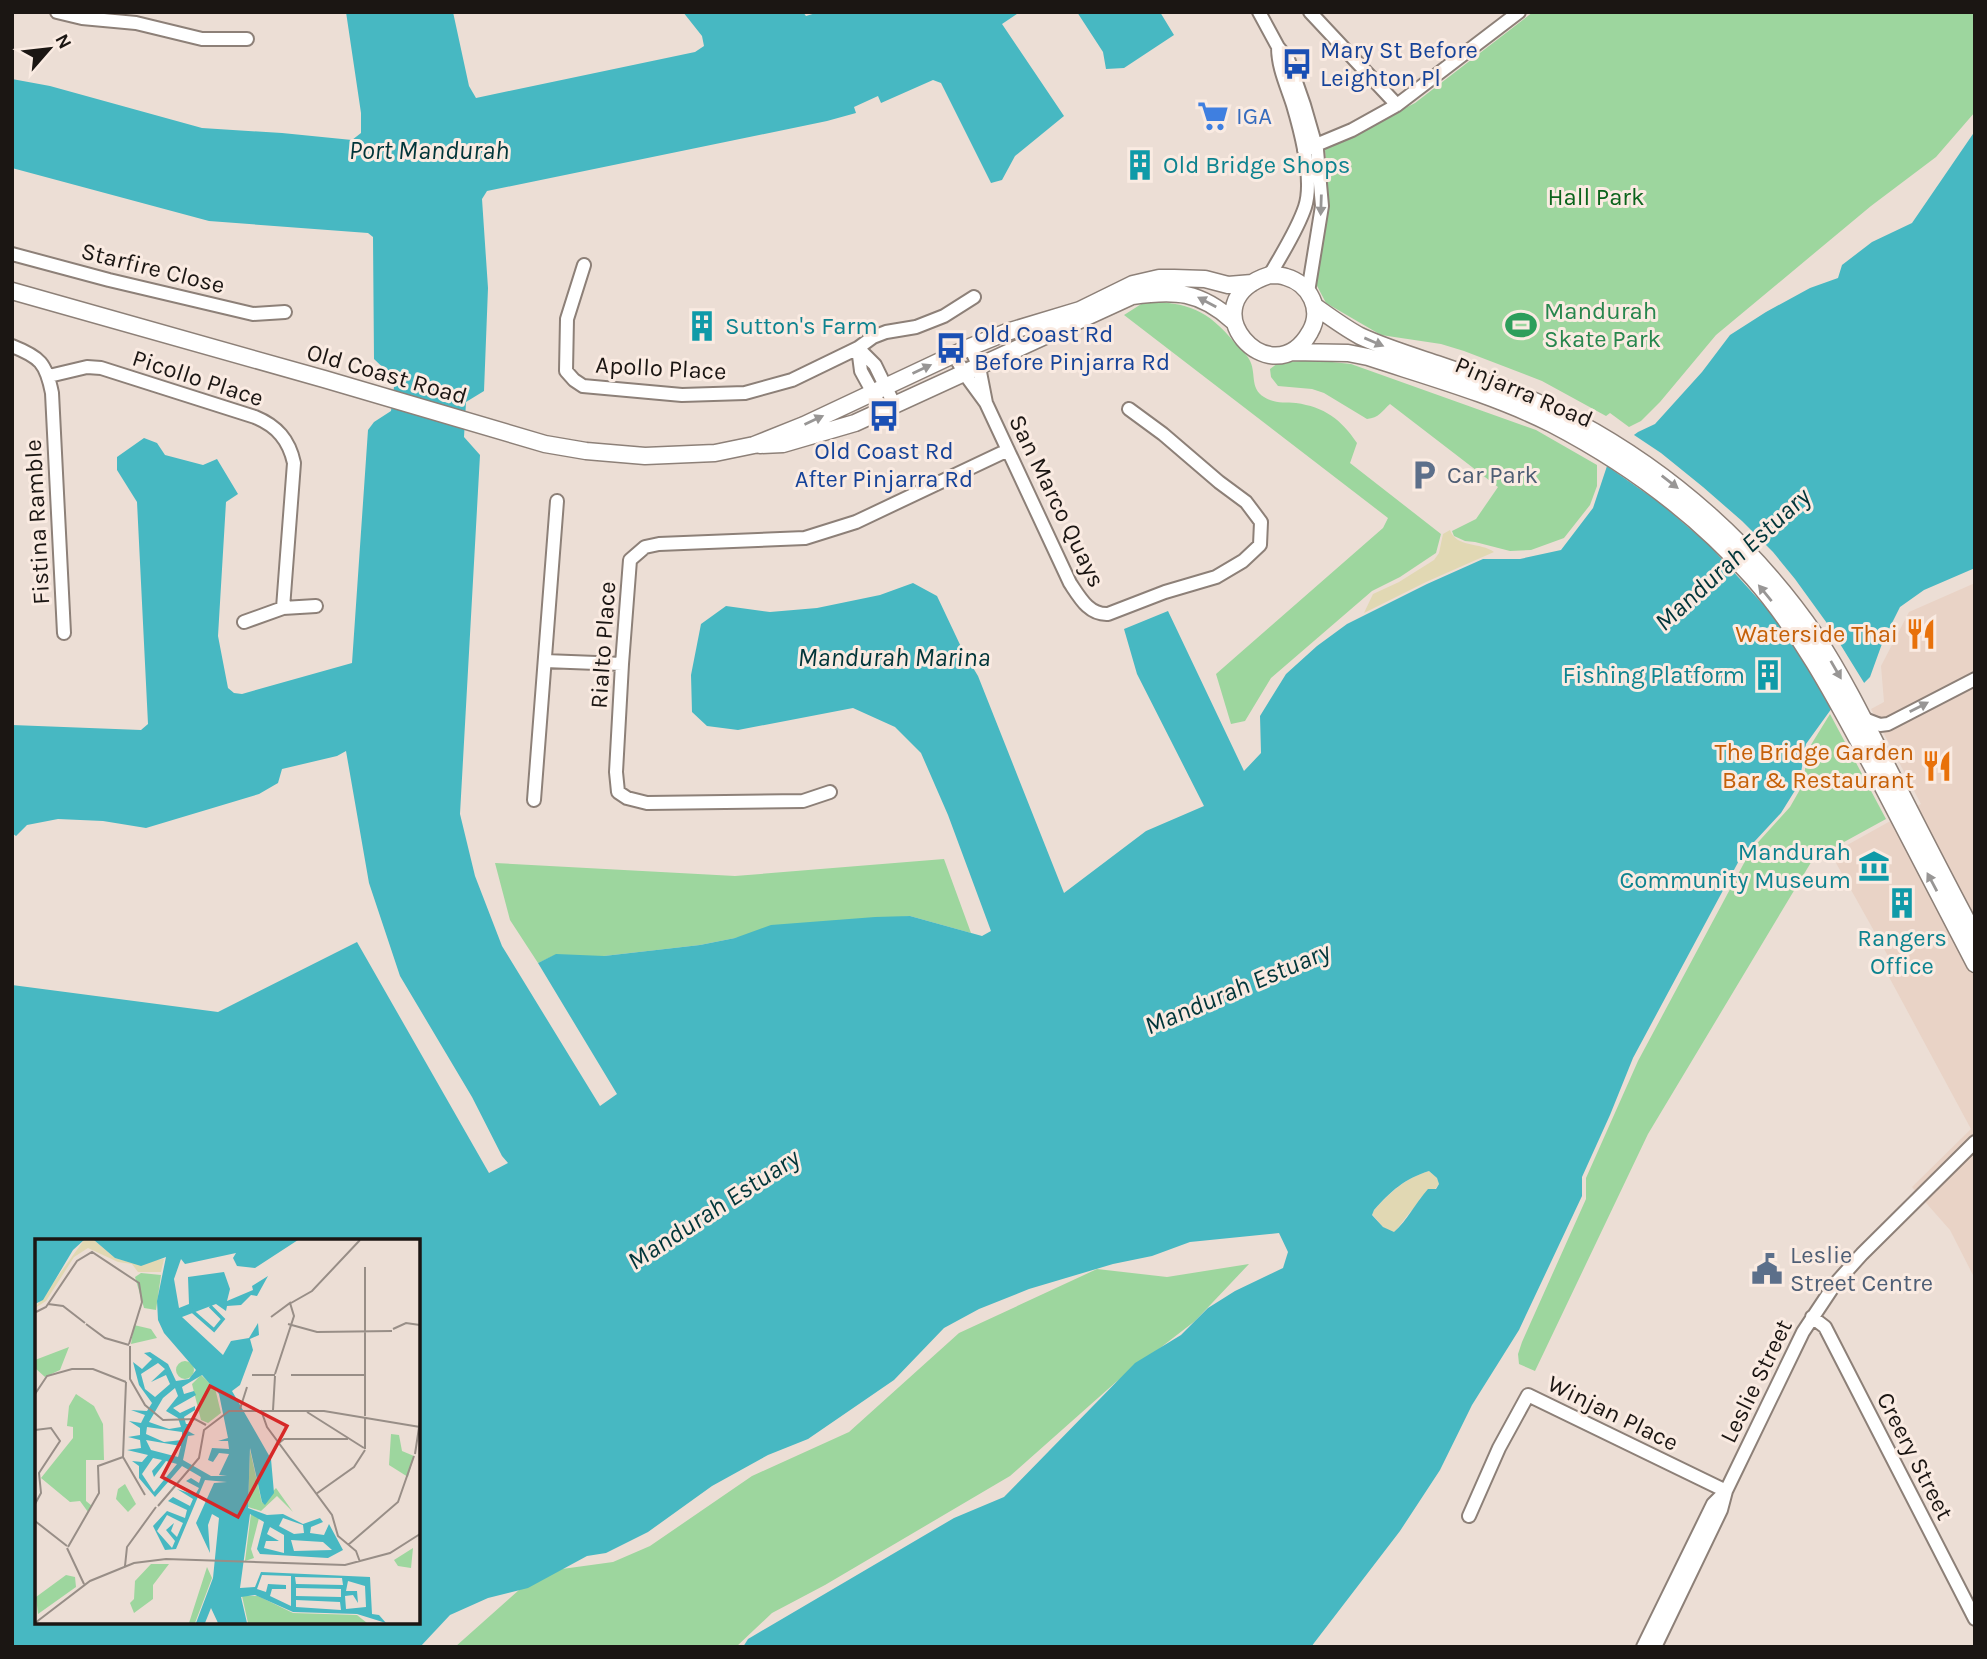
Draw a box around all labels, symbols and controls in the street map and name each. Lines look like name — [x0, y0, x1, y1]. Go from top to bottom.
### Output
north arrow — [14, 14, 84, 84]
text: N — [50, 30, 76, 53]
place label: Mary St Before Leighton Pl — [1320, 36, 1478, 92]
bus stop icon: Mary St Before Leighton Pl — [1280, 47, 1314, 81]
supermarket icon: IGA — [1196, 99, 1230, 133]
place label: IGA — [1236, 102, 1272, 130]
water label: Port Mandurah — [349, 135, 509, 166]
building icon: Old Bridge Shops — [1123, 148, 1157, 182]
place label: Old Bridge Shops — [1163, 151, 1350, 179]
park label: Hall Park — [1547, 183, 1645, 211]
one-way arrow — [1315, 195, 1326, 217]
street label: Starfire Close — [78, 237, 228, 299]
one-way arrow — [1197, 296, 1217, 308]
place label: Mandurah Skate Park — [1544, 297, 1661, 353]
sports icon: Mandurah Skate Park — [1504, 308, 1538, 342]
building icon: Sutton's Farm — [685, 309, 719, 343]
place label: Sutton's Farm — [725, 312, 878, 340]
place label: Old Coast Rd Before Pinjarra Rd — [974, 320, 1170, 376]
bus stop icon: Old Coast Rd Before Pinjarra Rd — [934, 331, 968, 365]
one-way arrow — [1364, 337, 1385, 348]
street label: Old Coast Road — [303, 338, 471, 410]
street label: Picollo Place — [129, 344, 267, 412]
street label: Pinjarra Road — [1451, 350, 1597, 434]
street label: Apollo Place — [595, 351, 727, 385]
one-way arrow — [912, 363, 932, 375]
bus stop icon: Old Coast Rd After Pinjarra Rd — [867, 399, 901, 433]
street label: San Marco Quays — [1003, 410, 1111, 592]
one-way arrow — [804, 414, 824, 425]
place label: Old Coast Rd After Pinjarra Rd — [795, 437, 973, 493]
street label: Fistina Ramble — [19, 439, 55, 605]
parking icon: Car Park — [1407, 458, 1441, 492]
place label: Car Park — [1447, 461, 1538, 489]
one-way arrow — [1661, 475, 1679, 490]
water label: Mandurah Estuary — [1648, 481, 1817, 637]
street label: Rialto Place — [585, 580, 621, 710]
one-way arrow — [1758, 585, 1773, 603]
restaurant icon: Waterside Thai — [1904, 617, 1938, 651]
place label: Waterside Thai — [1735, 620, 1898, 648]
water label: Mandurah Marina — [798, 642, 990, 673]
building icon: Fishing Platform — [1751, 658, 1785, 692]
one-way arrow — [1830, 660, 1842, 679]
place label: Fishing Platform — [1563, 661, 1745, 689]
one-way arrow — [1910, 702, 1930, 714]
place label: The Bridge Garden Bar & Restaurant — [1715, 738, 1914, 794]
restaurant icon: The Bridge Garden Bar & Restaurant — [1920, 749, 1954, 783]
place label: Mandurah Community Museum — [1619, 838, 1851, 894]
museum icon: Mandurah Community Museum — [1857, 849, 1891, 883]
one-way arrow — [1926, 872, 1937, 892]
building icon: Rangers Office — [1885, 886, 1919, 920]
place label: Rangers Office — [1857, 924, 1947, 980]
water label: Mandurah Estuary — [1140, 935, 1335, 1042]
water label: Mandurah Estuary — [622, 1142, 806, 1277]
inset map — [35, 1239, 420, 1624]
place label: Leslie Street Centre — [1790, 1241, 1933, 1297]
public building icon: Leslie Street Centre — [1750, 1252, 1784, 1286]
street label: Leslie Street — [1714, 1315, 1798, 1447]
street label: Winjan Place — [1543, 1369, 1683, 1457]
street label: Creery Street — [1871, 1388, 1959, 1524]

